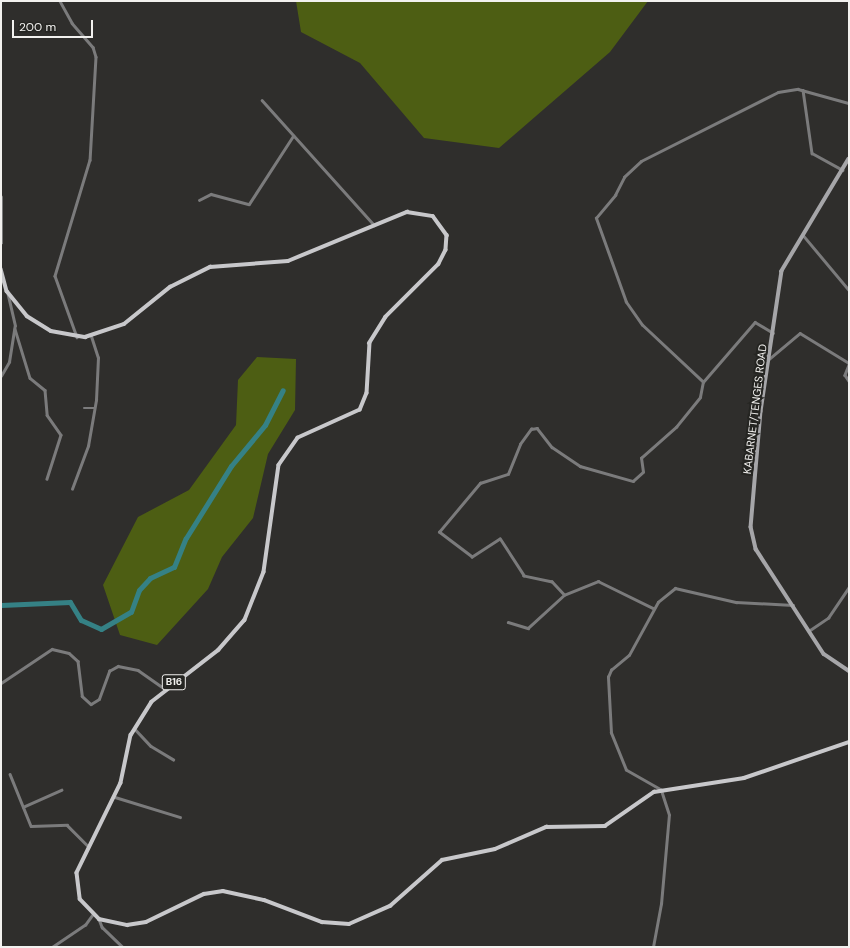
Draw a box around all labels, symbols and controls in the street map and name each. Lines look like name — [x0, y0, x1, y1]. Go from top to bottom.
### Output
scale bar — [14, 12, 95, 38]
text: 200 m — [19, 19, 56, 35]
street label: KABARNET/TENGES ROAD — [740, 343, 770, 475]
road number: B16 — [161, 674, 187, 690]

